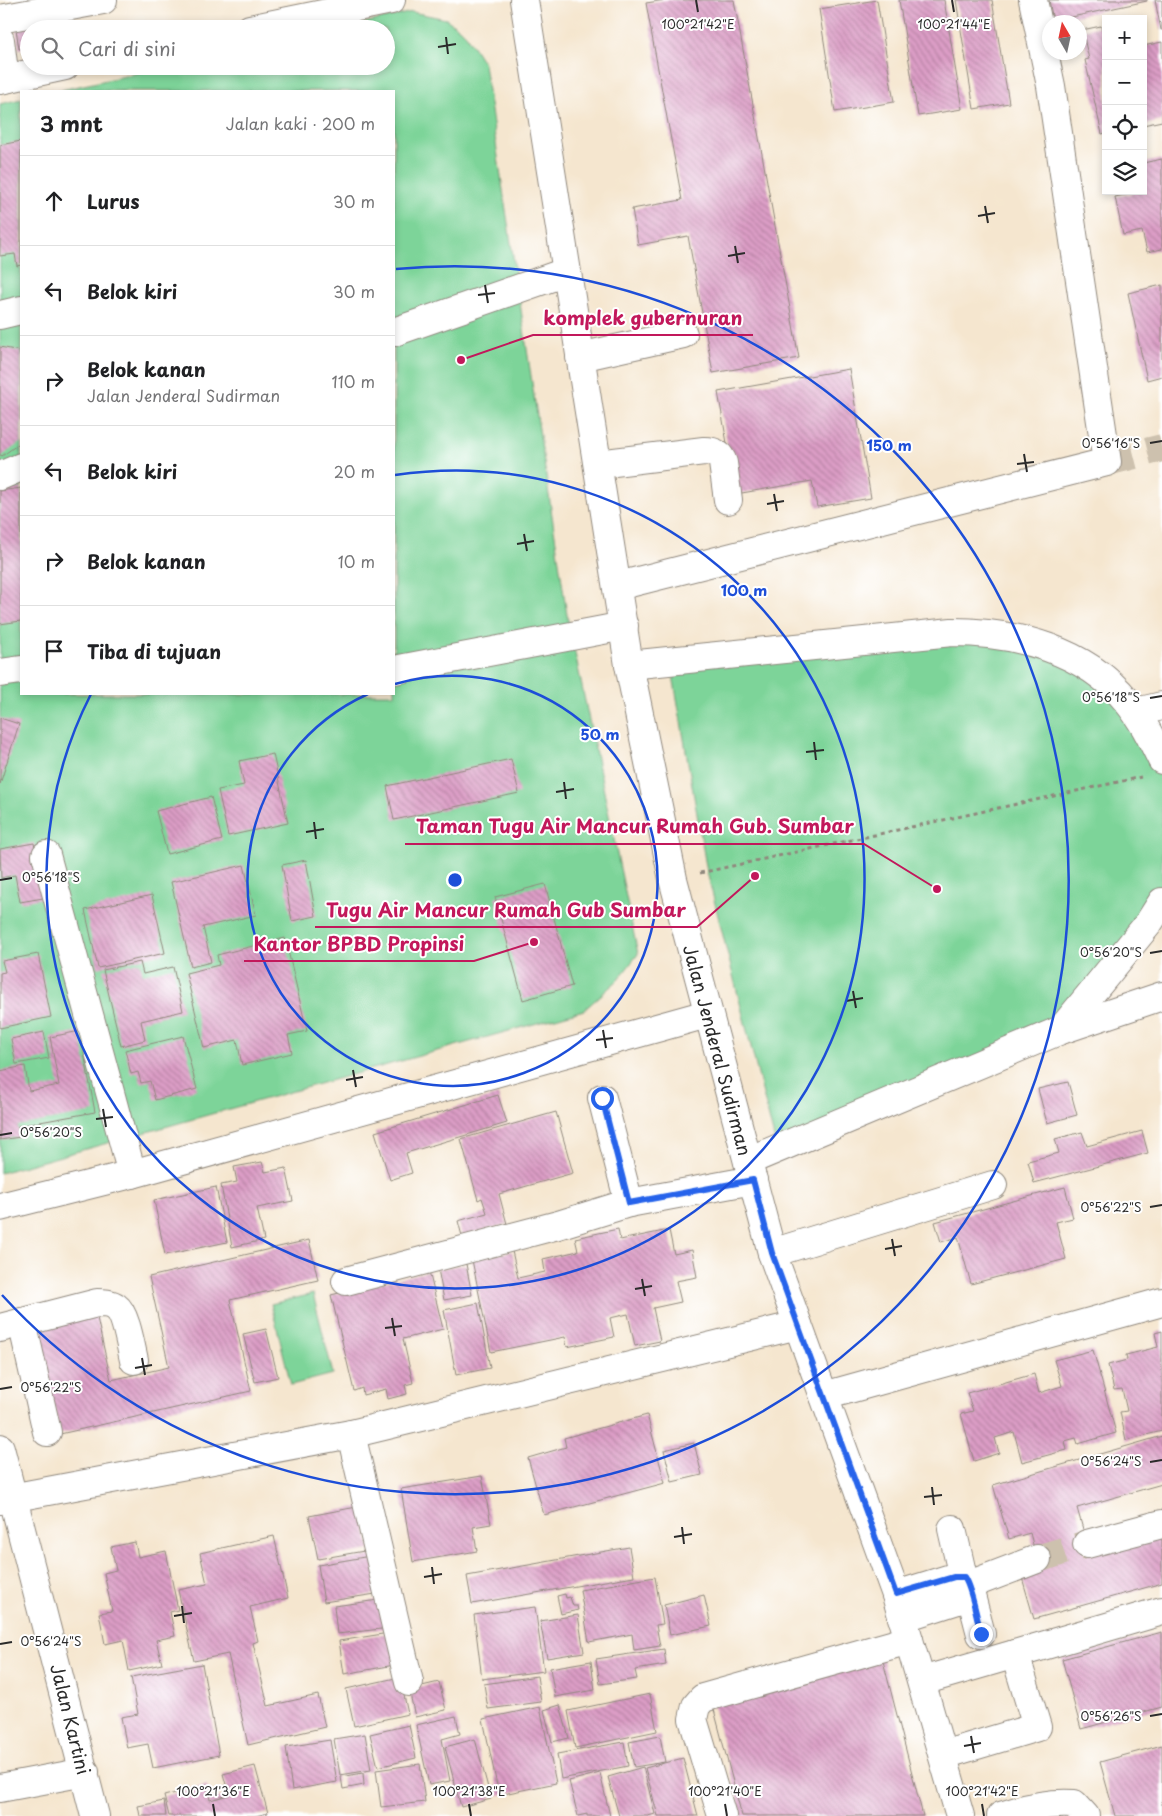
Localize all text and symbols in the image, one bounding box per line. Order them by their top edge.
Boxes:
text: 100°21'42"E [662,15,734,33]
text: 100°21'44"E [918,15,990,33]
north arrow [1042,15,1087,60]
map controls [1102,15,1147,195]
button: + [1102,15,1147,60]
search box [20,20,395,75]
icon: search [38,34,66,62]
text: Cari di sini [78,34,176,62]
button: − [1102,60,1147,105]
button: locate [1102,105,1147,150]
text: 3 mnt [40,107,103,139]
text: Jalan kaki · 200 m [226,111,375,135]
button: layers [1102,150,1147,195]
icon: ahead [40,187,68,215]
text: Lurus [87,187,140,215]
text: 30 m [333,189,375,213]
icon: left [40,277,68,305]
text: Belok kiri [87,277,177,305]
text: 30 m [333,279,375,303]
callout: komplek gubernuran [533,301,753,335]
text: komplek gubernuran [544,303,742,331]
text: Belok kanan [87,355,206,383]
icon: right [40,367,68,395]
text: 110 m [332,369,375,393]
text: Jalan Jenderal Sudirman [87,383,280,407]
text: 150 m [866,433,912,456]
text: 0°56'16"S [1082,434,1140,452]
icon: left [40,457,68,485]
text: Belok kiri [87,457,177,485]
text: 20 m [334,459,375,483]
icon: right [40,547,68,575]
text: Belok kanan [87,547,206,575]
text: 10 m [338,549,375,573]
text: 100 m [721,578,767,601]
icon: arrive [40,637,68,665]
text: Tiba di tujuan [87,637,221,665]
text: 0°56'18"S [1082,688,1140,706]
text: 50 m [581,722,619,745]
callout: Taman Tugu Air Mancur Rumah Gub. Sumbar [405,810,864,844]
text: Taman Tugu Air Mancur Rumah Gub. Sumbar [416,811,854,839]
text: 0°56'18"S [22,868,80,886]
centre of rings [446,871,464,889]
callout: Tugu Air Mancur Rumah Gub Sumbar [315,893,697,927]
text: Tugu Air Mancur Rumah Gub Sumbar [326,895,686,923]
callout: Kantor BPBD Propinsi [244,927,474,961]
text: Kantor BPBD Propinsi [254,929,465,957]
street label: Jalan Jenderal Sudirman [677,942,759,1158]
text: 0°56'20"S [1080,943,1142,961]
route start [591,1087,614,1110]
text: 0°56'20"S [20,1123,82,1141]
text: 0°56'22"S [1081,1198,1141,1216]
text: 0°56'22"S [21,1378,81,1396]
text: 0°56'24"S [1081,1452,1141,1470]
route end [970,1623,993,1646]
text: 0°56'24"S [21,1632,81,1650]
street label: Jalan Kartini [44,1661,98,1777]
text: 0°56'26"S [1080,1707,1142,1725]
text: 100°21'36"E [176,1782,250,1800]
text: 100°21'38"E [433,1782,505,1800]
text: 100°21'40"E [688,1782,762,1800]
text: 100°21'42"E [946,1782,1018,1800]

